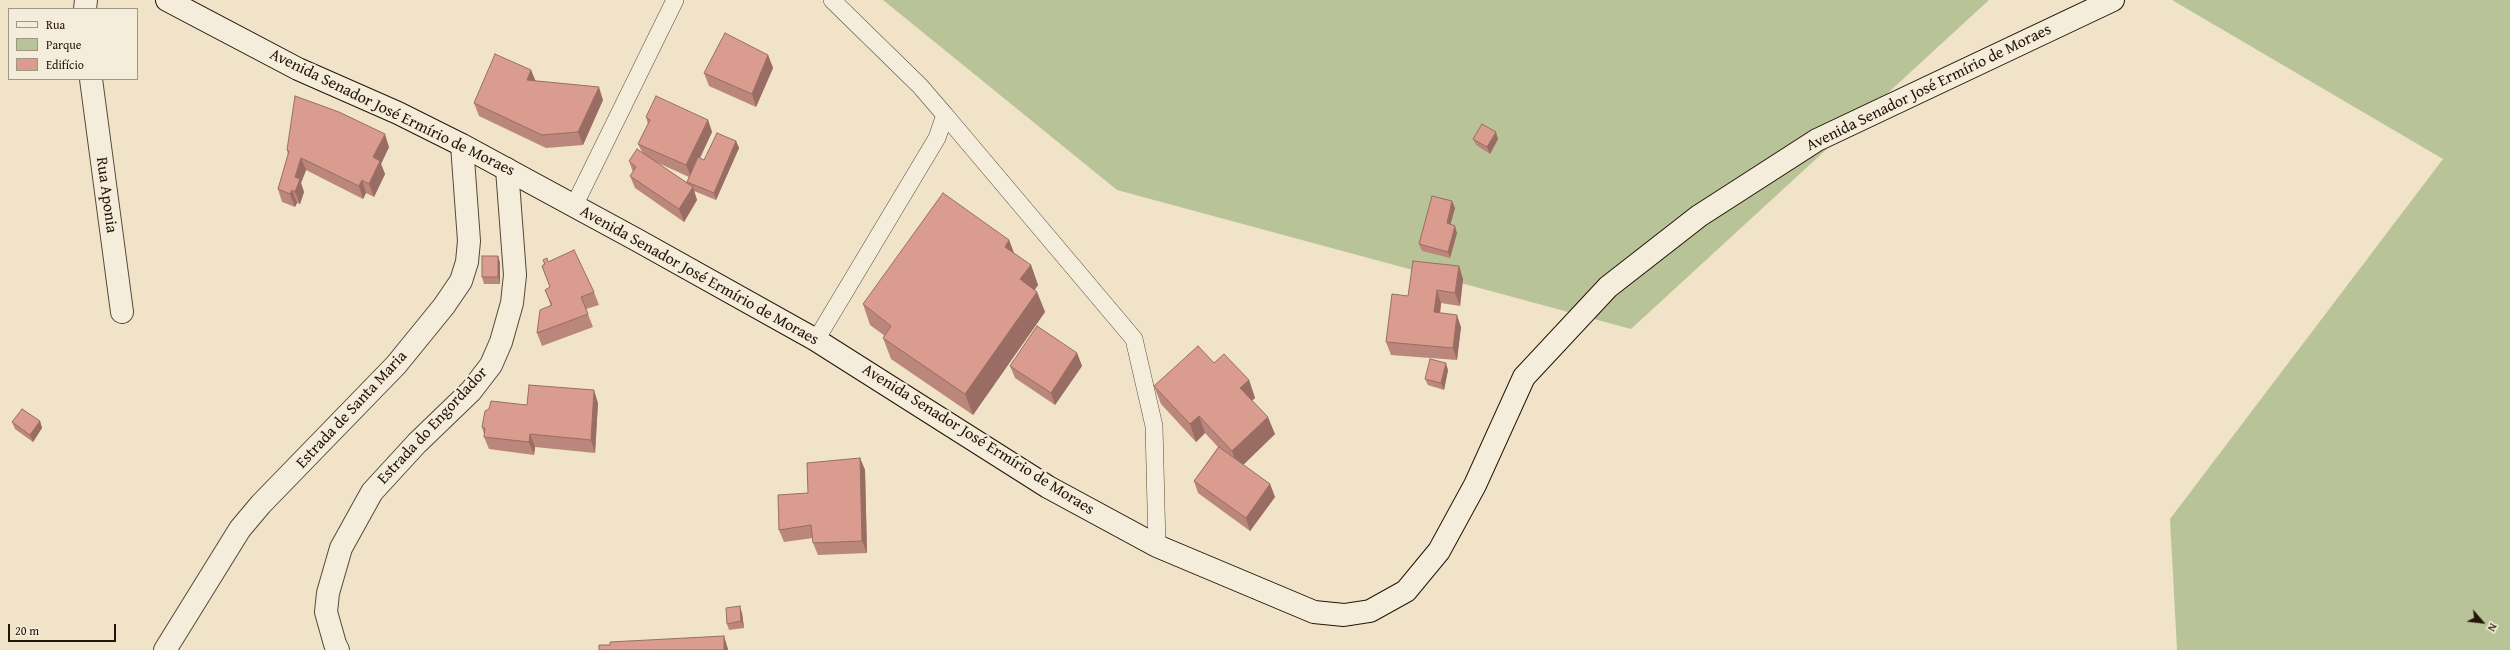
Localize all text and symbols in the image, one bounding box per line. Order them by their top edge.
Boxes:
legend [8,8,138,80]
text: Rua [46,16,65,33]
street label: Avenida Senador José Ermírio de Moraes [1803,20,2055,156]
text: Parque [46,36,81,53]
street label: Avenida Senador José Ermírio de Moraes [266,45,518,181]
text: Edifício [46,56,84,73]
street label: Rua Aponia [91,156,121,234]
street label: Avenida Senador José Ermírio de Moraes [576,202,822,350]
street label: Estrada de Santa Maria [293,347,411,473]
street label: Avenida Senador José Ermírio de Moraes [858,360,1098,520]
street label: Estrada do Engordador [374,364,492,488]
north arrow [2462,602,2502,642]
scale bar [10,616,118,642]
text: N [2484,621,2501,635]
text: 20 m [15,622,39,639]

